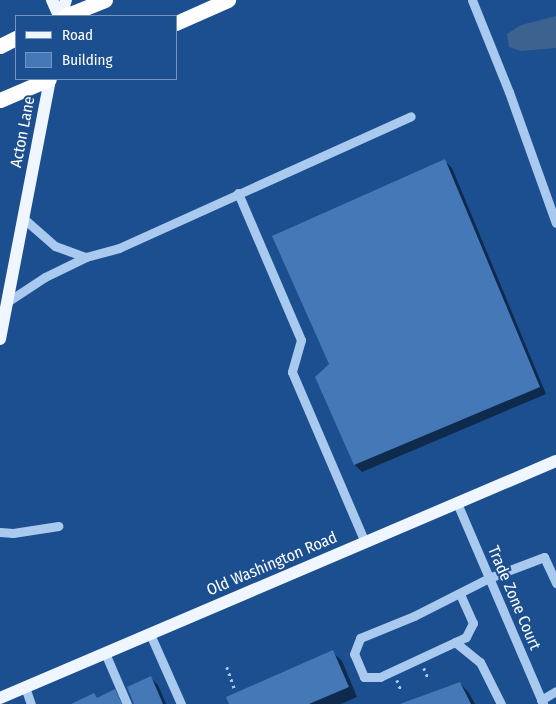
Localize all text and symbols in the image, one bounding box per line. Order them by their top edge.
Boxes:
legend [15,15,178,80]
text: Road [62,26,93,44]
text: Building [62,51,113,69]
street label: Acton Lane [7,95,39,169]
street label: Old Washington Road [204,528,340,600]
street label: Trade Zone Court [483,543,545,653]

